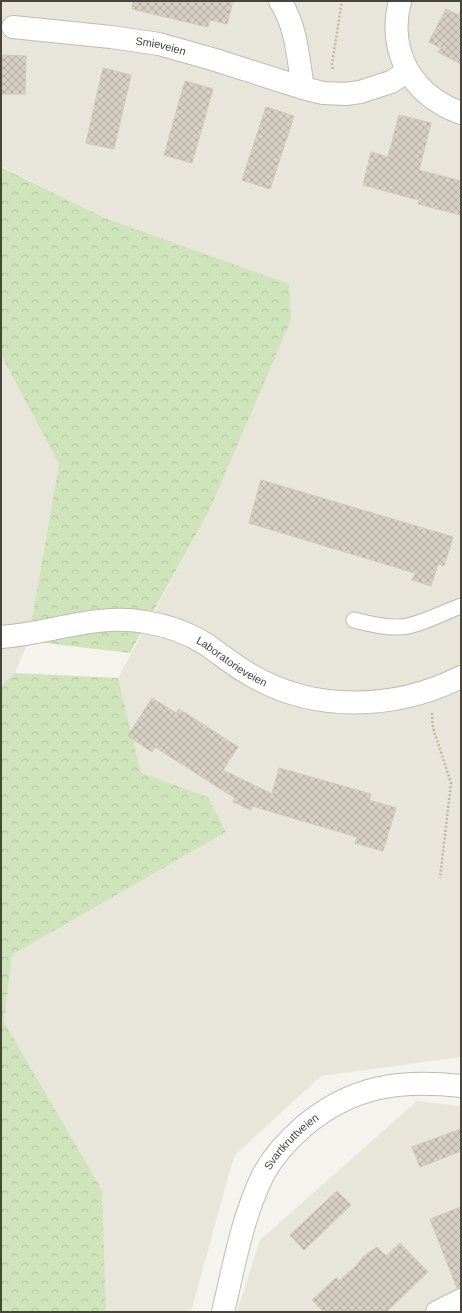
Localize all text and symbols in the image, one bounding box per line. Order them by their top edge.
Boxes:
street label: Smieveien [135,35,187,57]
street label: Laboratorieveien [195,634,269,689]
street label: Svartkruttveien [261,1111,321,1172]

